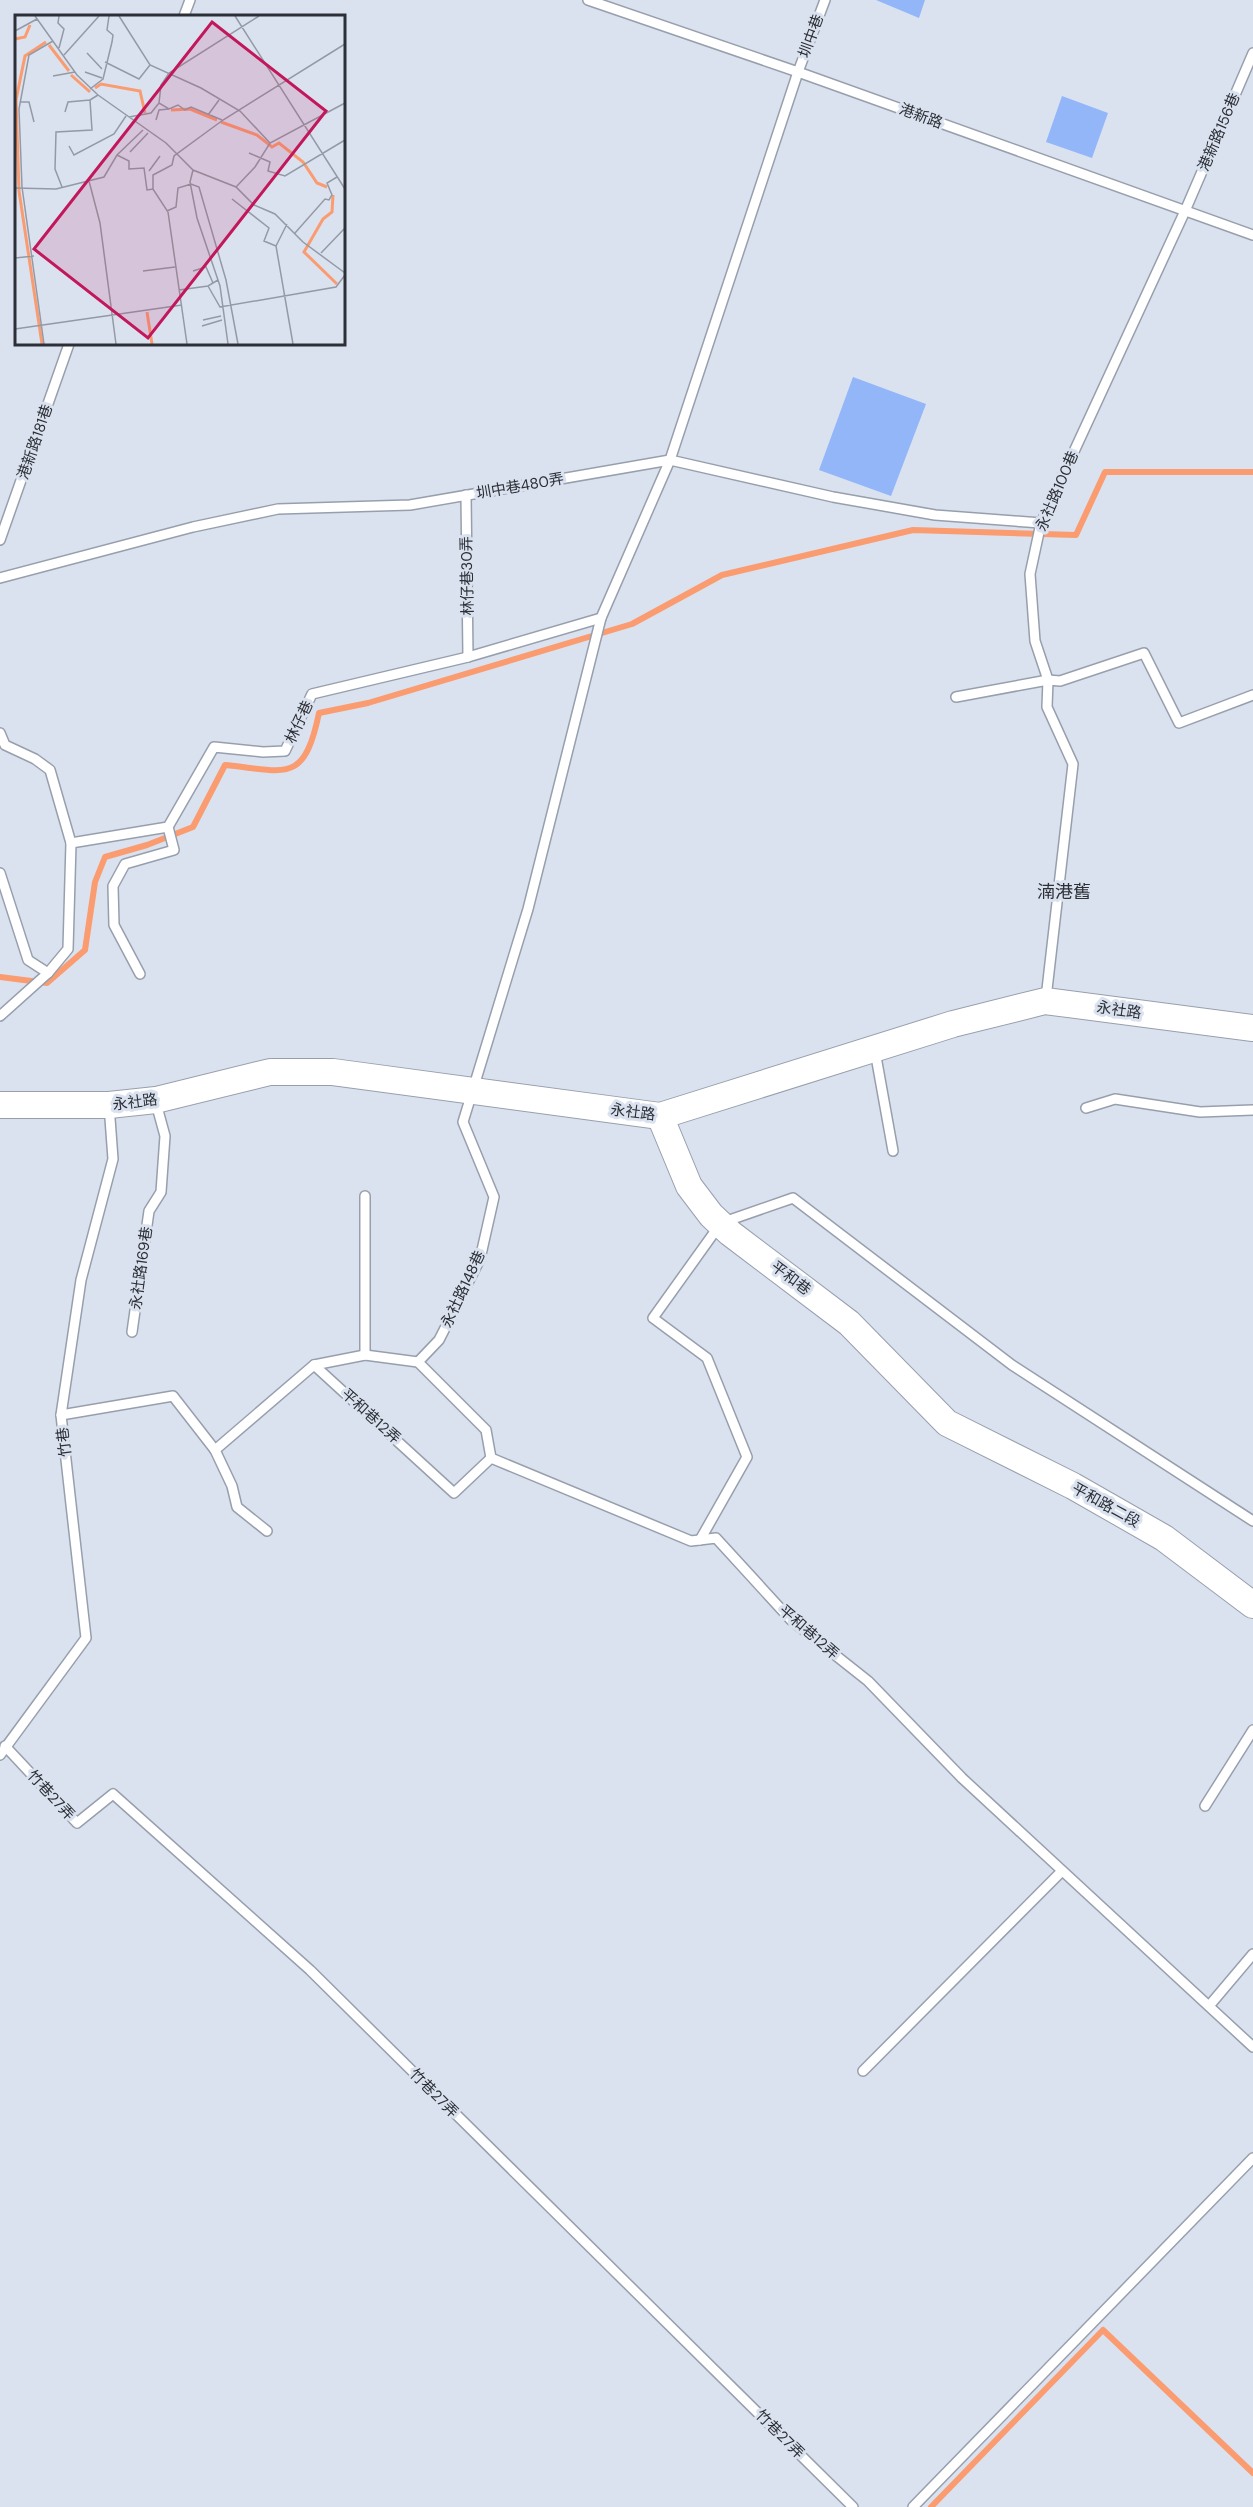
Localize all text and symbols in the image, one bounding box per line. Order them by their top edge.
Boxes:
street label: 圳中巷 [794,11,828,61]
inset map [15,15,345,345]
street label: 港新路156巷 [1194,90,1244,174]
street label: 港新路 [896,99,946,133]
street label: 港新路181巷 [13,402,57,482]
street label: 永社路100巷 [1031,448,1083,534]
street label: 圳中巷480弄 [475,468,565,504]
street label: 林仔巷30弄 [456,536,478,616]
street label: 林仔巷 [280,697,318,747]
district label: 湳港舊 [1037,880,1091,904]
street label: 永社路 [1095,997,1143,1023]
street label: 永社路 [111,1089,159,1115]
street label: 永社路 [609,1099,657,1125]
street label: 永社路169巷 [125,1225,157,1311]
street label: 永社路148巷 [436,1247,490,1331]
street label: 平和巷 [767,1256,815,1300]
street label: 平和巷12弄 [337,1384,405,1448]
street label: 竹巷 [52,1426,76,1458]
street label: 平和路二段 [1068,1478,1144,1532]
street label: 平和巷12弄 [775,1600,843,1664]
street label: 竹巷27弄 [23,1766,79,1824]
street label: 竹巷27弄 [405,2064,463,2122]
street label: 竹巷27弄 [751,2405,809,2463]

